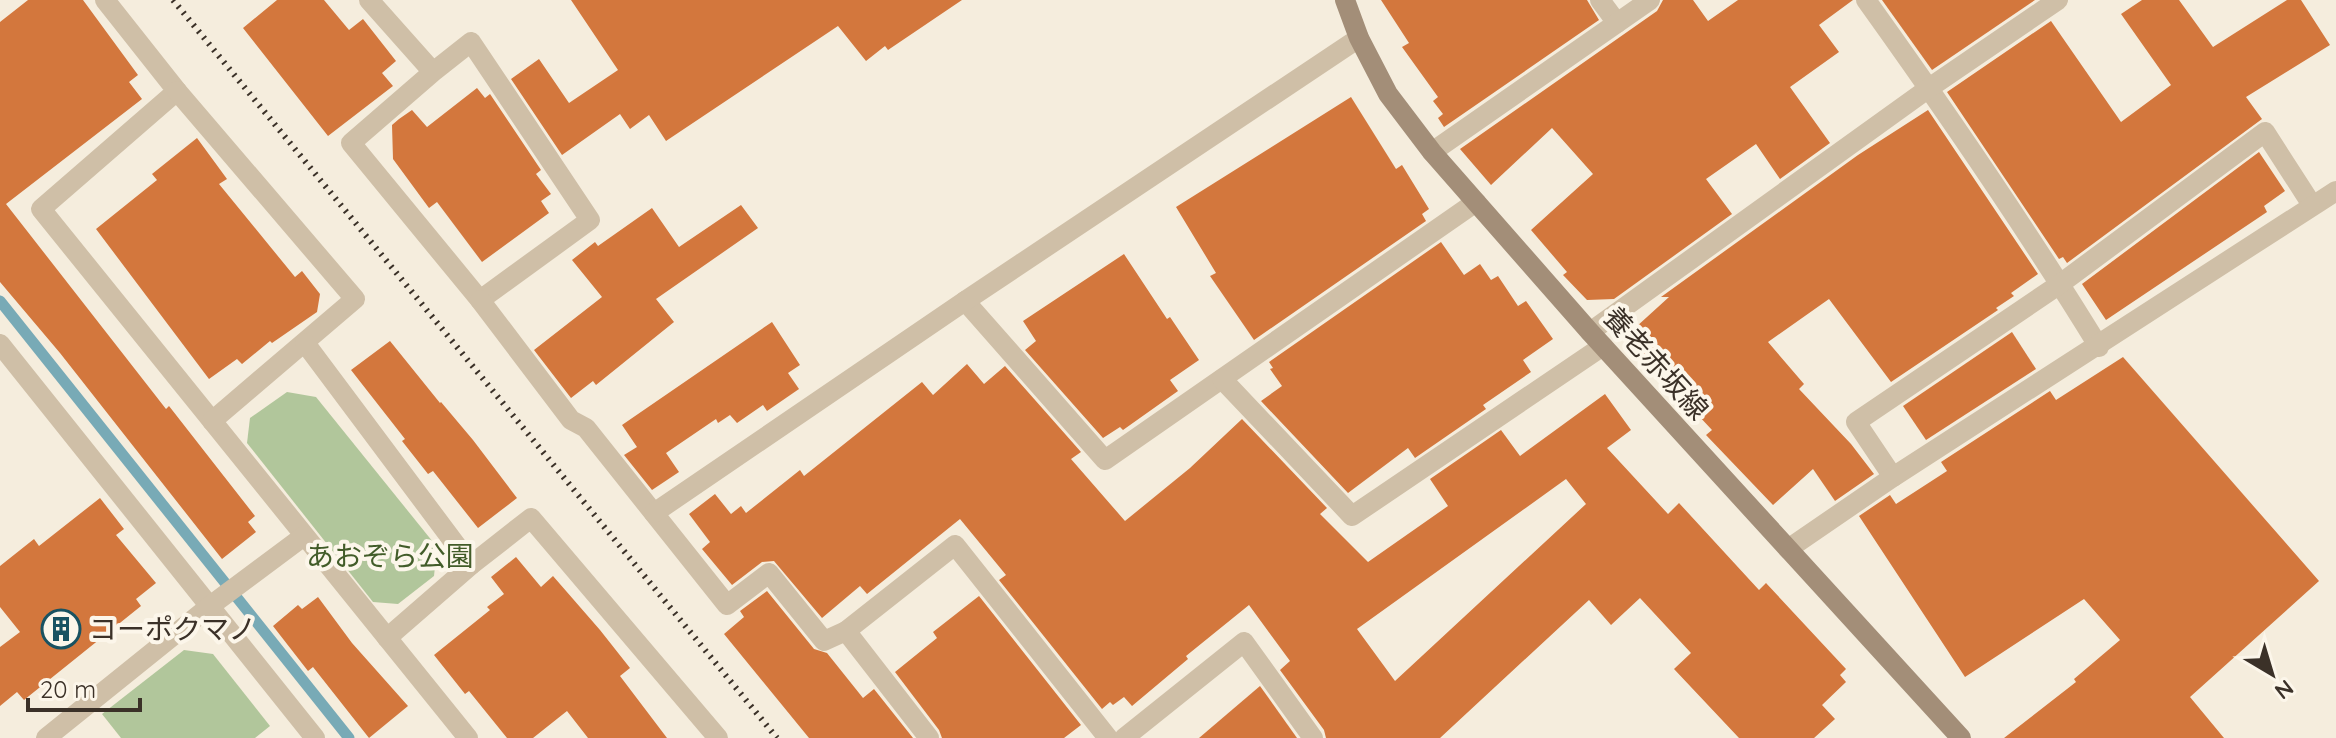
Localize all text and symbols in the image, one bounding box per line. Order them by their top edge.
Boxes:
street label: 養老赤坂線 [1597,299,1716,426]
park label: あおぞら公園 [306,538,474,573]
building icon: コーポクマノ [40,608,82,650]
place label: コーポクマノ [89,611,256,646]
north arrow [2232,634,2312,714]
scale bar [28,662,140,712]
text: 20 m [40,674,96,704]
text: N [2269,674,2299,706]

